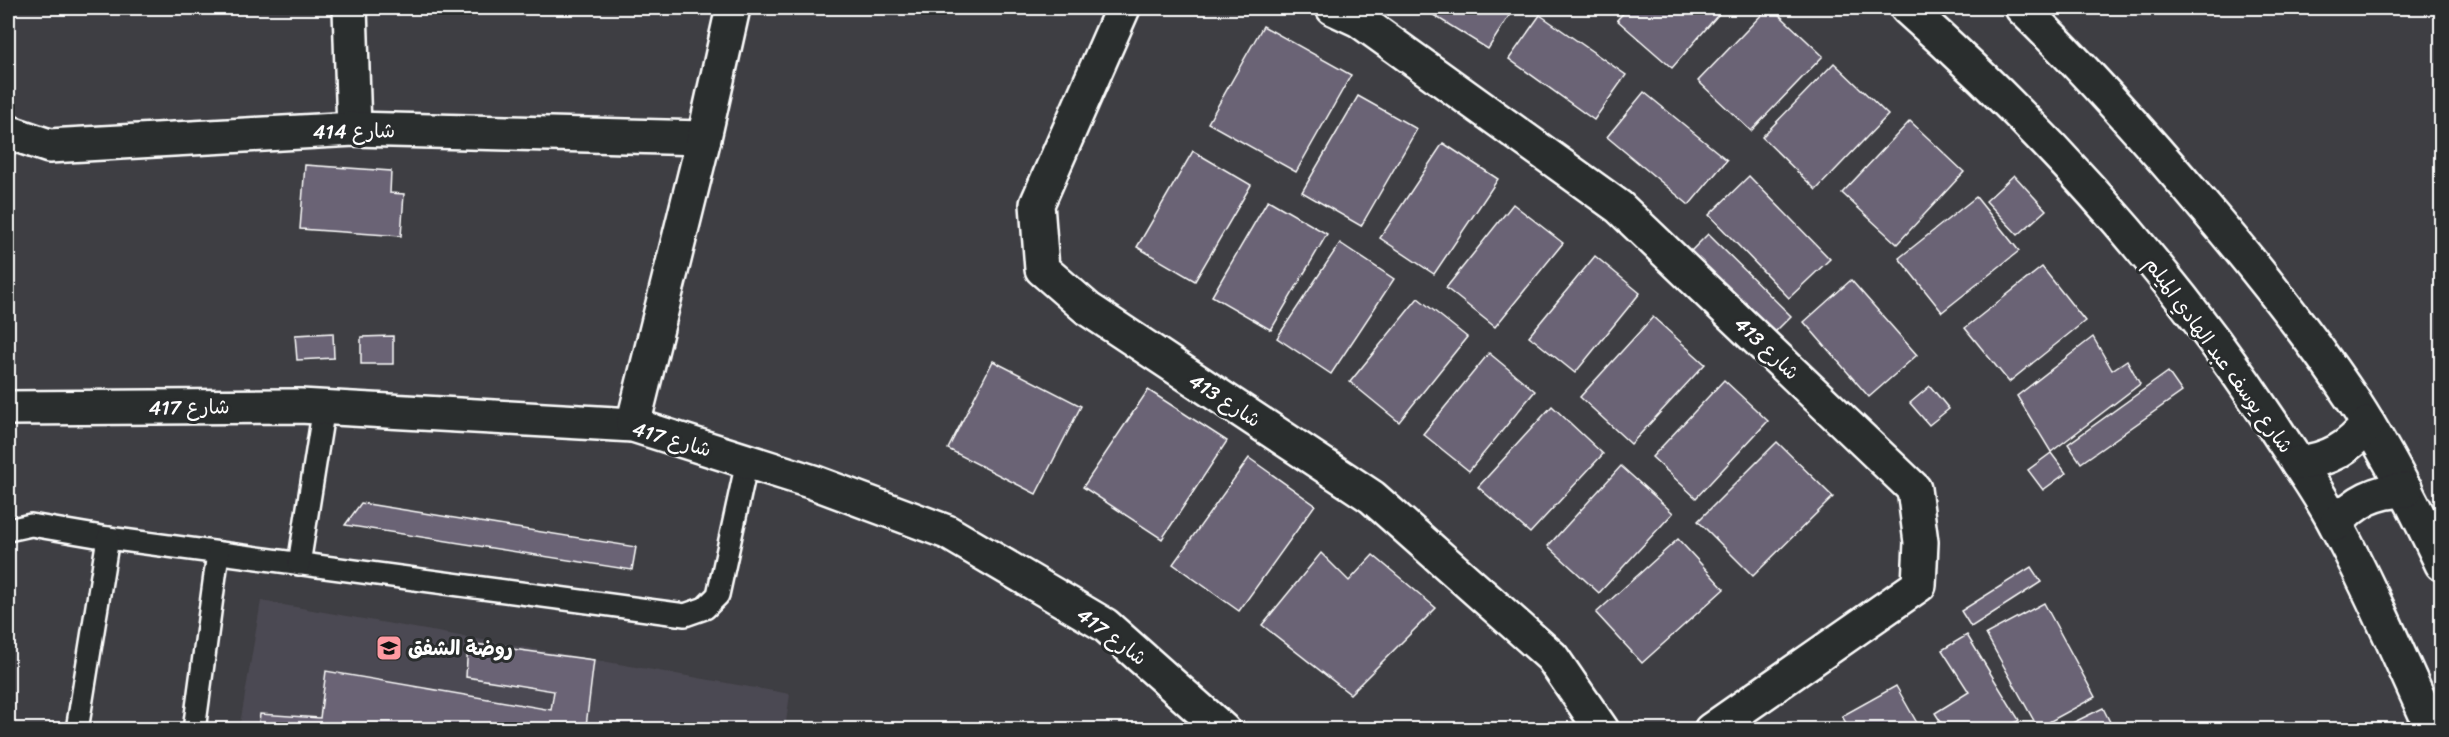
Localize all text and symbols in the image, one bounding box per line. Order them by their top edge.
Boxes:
street label: شارع 414 [313,113,395,150]
street label: شارع يوسف عبد الهادي الميلم [2135,249,2302,461]
street label: شارع 413 [1726,308,1808,389]
street label: شارع 413 [1181,364,1268,437]
street label: شارع 417 [148,389,230,426]
street label: شارع 417 [628,411,716,467]
street label: شارع 417 [1069,598,1155,675]
place label: روضة الشفق [408,631,513,666]
school or university icon: روضة الشفق [374,633,404,663]

